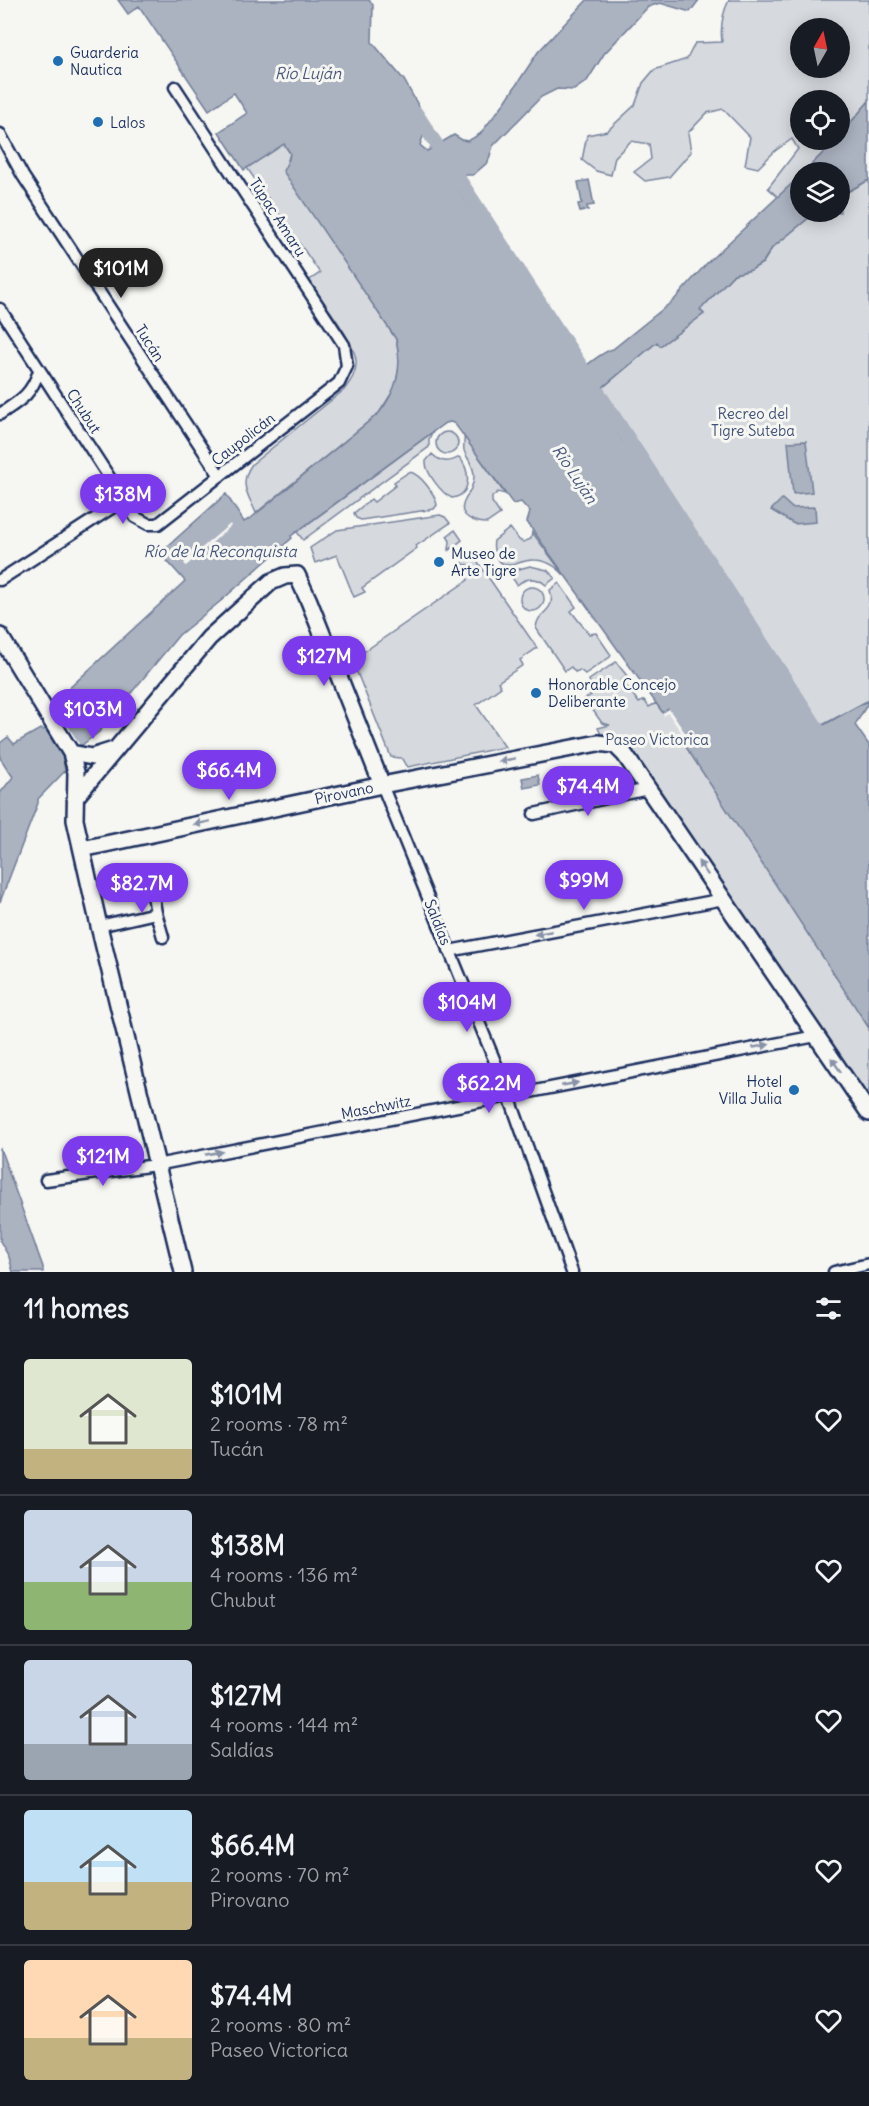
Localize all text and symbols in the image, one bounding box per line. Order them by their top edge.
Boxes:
north arrow [790,18,850,78]
map controls [790,18,850,222]
place label: Guarderia Nautica [70,43,139,79]
marker: Guarderia Nautica [51,54,65,68]
water label: Río Luján [275,63,342,83]
button: locate [790,90,850,150]
place label: Lalos [110,113,145,132]
marker: Lalos [91,115,105,129]
button: layers [790,162,850,222]
street label: Túpac Amaru [246,174,311,260]
pin: $101M [79,248,163,299]
text: $101M [93,255,149,280]
street label: Tucán [131,321,169,365]
street label: Chubut [63,385,105,437]
park label: Recreo del Tigre Suteba [711,404,795,440]
street label: Caupolicán [207,408,279,470]
water label: Río Luján [548,441,602,508]
pin: $138M [81,474,165,525]
text: $138M [94,481,152,506]
water label: Río de la Reconquista [143,541,297,561]
place label: Museo de Arte Tigre [451,544,517,580]
marker: Museo de Arte Tigre [432,555,446,569]
pin: $127M [282,636,366,687]
text: $127M [296,643,352,668]
place label: Honorable Concejo Deliberante [548,675,676,711]
marker: Honorable Concejo Deliberante [529,686,543,700]
pin: $103M [51,689,135,740]
text: $103M [63,696,123,721]
park label: Paseo Victorica [605,730,709,749]
pin: $66.4M [180,750,278,801]
one-way arrow [498,756,517,765]
text: $66.4M [196,757,262,782]
pin: $74.4M [539,766,637,817]
text: $74.4M [556,773,620,798]
street label: Pirovano [313,778,375,808]
one-way arrow [192,819,211,828]
pin: $99M [548,860,620,911]
one-way arrow [697,861,709,877]
pin: $82.7M [93,863,191,914]
text: $99M [559,867,609,892]
text: $82.7M [110,870,174,895]
street label: Saldías [420,896,456,948]
one-way arrow [533,929,552,938]
pin: $104M [425,982,509,1033]
text: $104M [437,989,497,1014]
one-way arrow [752,1041,771,1050]
one-way arrow [830,1057,842,1073]
pin: $62.2M [440,1063,538,1114]
text: $62.2M [457,1070,521,1095]
place label: Hotel Villa Julia [719,1072,782,1108]
one-way arrow [561,1079,580,1088]
marker: Hotel Villa Julia [787,1083,801,1097]
street label: Maschwitz [339,1091,413,1123]
pin: $121M [61,1136,145,1187]
text: $121M [76,1143,130,1168]
one-way arrow [205,1148,224,1157]
text: 11 homes [24,1292,129,1325]
icon: filters [812,1292,845,1325]
text: $101M [210,1378,283,1411]
icon: home [72,1383,144,1455]
icon: heart [812,1403,845,1436]
text: 2 rooms · 78 m² [210,1411,348,1436]
text: Tucán [210,1436,264,1461]
text: $138M [210,1529,285,1562]
icon: home [72,1534,144,1606]
icon: heart [812,1554,845,1587]
text: 4 rooms · 136 m² [210,1562,358,1587]
text: Chubut [210,1587,276,1612]
text: $127M [210,1679,282,1712]
icon: home [72,1684,144,1756]
icon: heart [812,1704,845,1737]
text: 4 rooms · 144 m² [210,1712,358,1737]
text: Saldías [210,1737,274,1762]
text: $66.4M [210,1829,295,1862]
icon: home [72,1834,144,1906]
icon: heart [812,1854,845,1887]
text: 2 rooms · 70 m² [210,1862,350,1887]
text: Pirovano [210,1887,290,1912]
text: $74.4M [210,1979,293,2012]
icon: home [72,1984,144,2056]
icon: heart [812,2004,845,2037]
text: 2 rooms · 80 m² [210,2012,351,2037]
text: Paseo Victorica [210,2037,348,2062]

